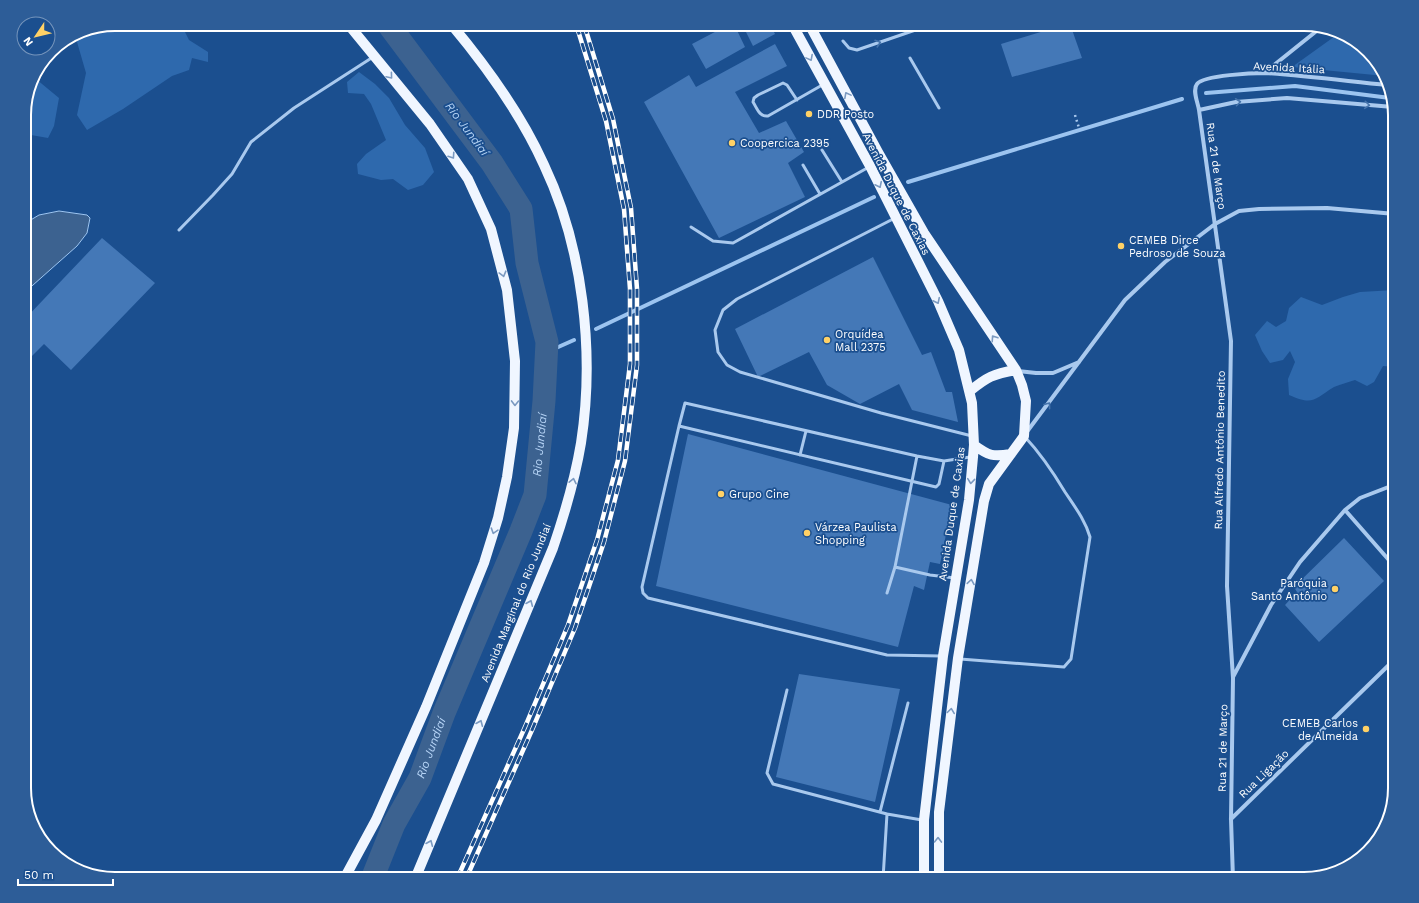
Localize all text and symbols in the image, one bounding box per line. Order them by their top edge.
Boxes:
north arrow [16,16,56,56]
text: N [21,34,36,49]
one-way arrow [874,39,881,48]
one-way arrow [805,54,813,62]
street label: Avenida Itália [1253,60,1325,76]
one-way arrow [386,71,393,78]
one-way arrow [844,92,852,100]
one-way arrow [1235,98,1241,107]
water label: Rio Jundiaí [442,99,493,160]
one-way arrow [1364,101,1370,110]
place label: DDR Posto [817,108,874,121]
marker: DDR Posto [804,109,814,119]
street label: Rua 21 de Março [1203,122,1229,210]
street label: Avenida Duque de Caxias [859,131,933,257]
place label: Coopercica 2395 [740,137,829,150]
marker: Coopercica 2395 [727,138,737,148]
one-way arrow [447,152,455,159]
one-way arrow [874,181,882,188]
place label: CEMEB Dirce Pedroso de Souza [1129,234,1225,260]
marker: CEMEB Dirce Pedroso de Souza [1116,241,1126,251]
one-way arrow [498,271,507,278]
one-way arrow [932,297,940,304]
place label: Orquídea Mall 2375 [835,328,886,354]
marker: Orquídea Mall 2375 [822,335,832,345]
one-way arrow [991,335,999,342]
street label: Rua Alfredo Antônio Benedito [1212,371,1228,529]
one-way arrow [511,400,519,406]
one-way arrow [1043,402,1050,409]
water label: Rio Jundiaí [530,411,550,477]
street label: Avenida Duque de Caxias [936,446,968,582]
one-way arrow [966,477,975,484]
one-way arrow [569,478,577,484]
place label: Grupo Cine [729,488,789,501]
marker: Grupo Cine [716,489,726,499]
place label: Várzea Paulista Shopping [815,521,897,547]
street label: Avenida Marginal do Rio Jundiaí [478,522,554,684]
one-way arrow [490,528,499,535]
marker: Várzea Paulista Shopping [802,528,812,538]
place label: Paróquia Santo Antônio [1251,577,1327,603]
one-way arrow [966,579,975,585]
marker: Paróquia Santo Antônio [1330,584,1340,594]
one-way arrow [526,600,534,607]
street label: Rua 21 de Março [1216,704,1230,792]
one-way arrow [946,708,955,714]
water label: Rio Jundiaí [414,714,449,780]
place label: CEMEB Carlos de Almeida [1282,717,1358,743]
one-way arrow [476,720,484,727]
marker: CEMEB Carlos de Almeida [1361,724,1371,734]
street label: Rua Ligação [1236,747,1292,801]
one-way arrow [934,837,942,843]
one-way arrow [426,840,434,847]
scale bar [18,861,113,887]
text: 50 m [24,868,54,882]

